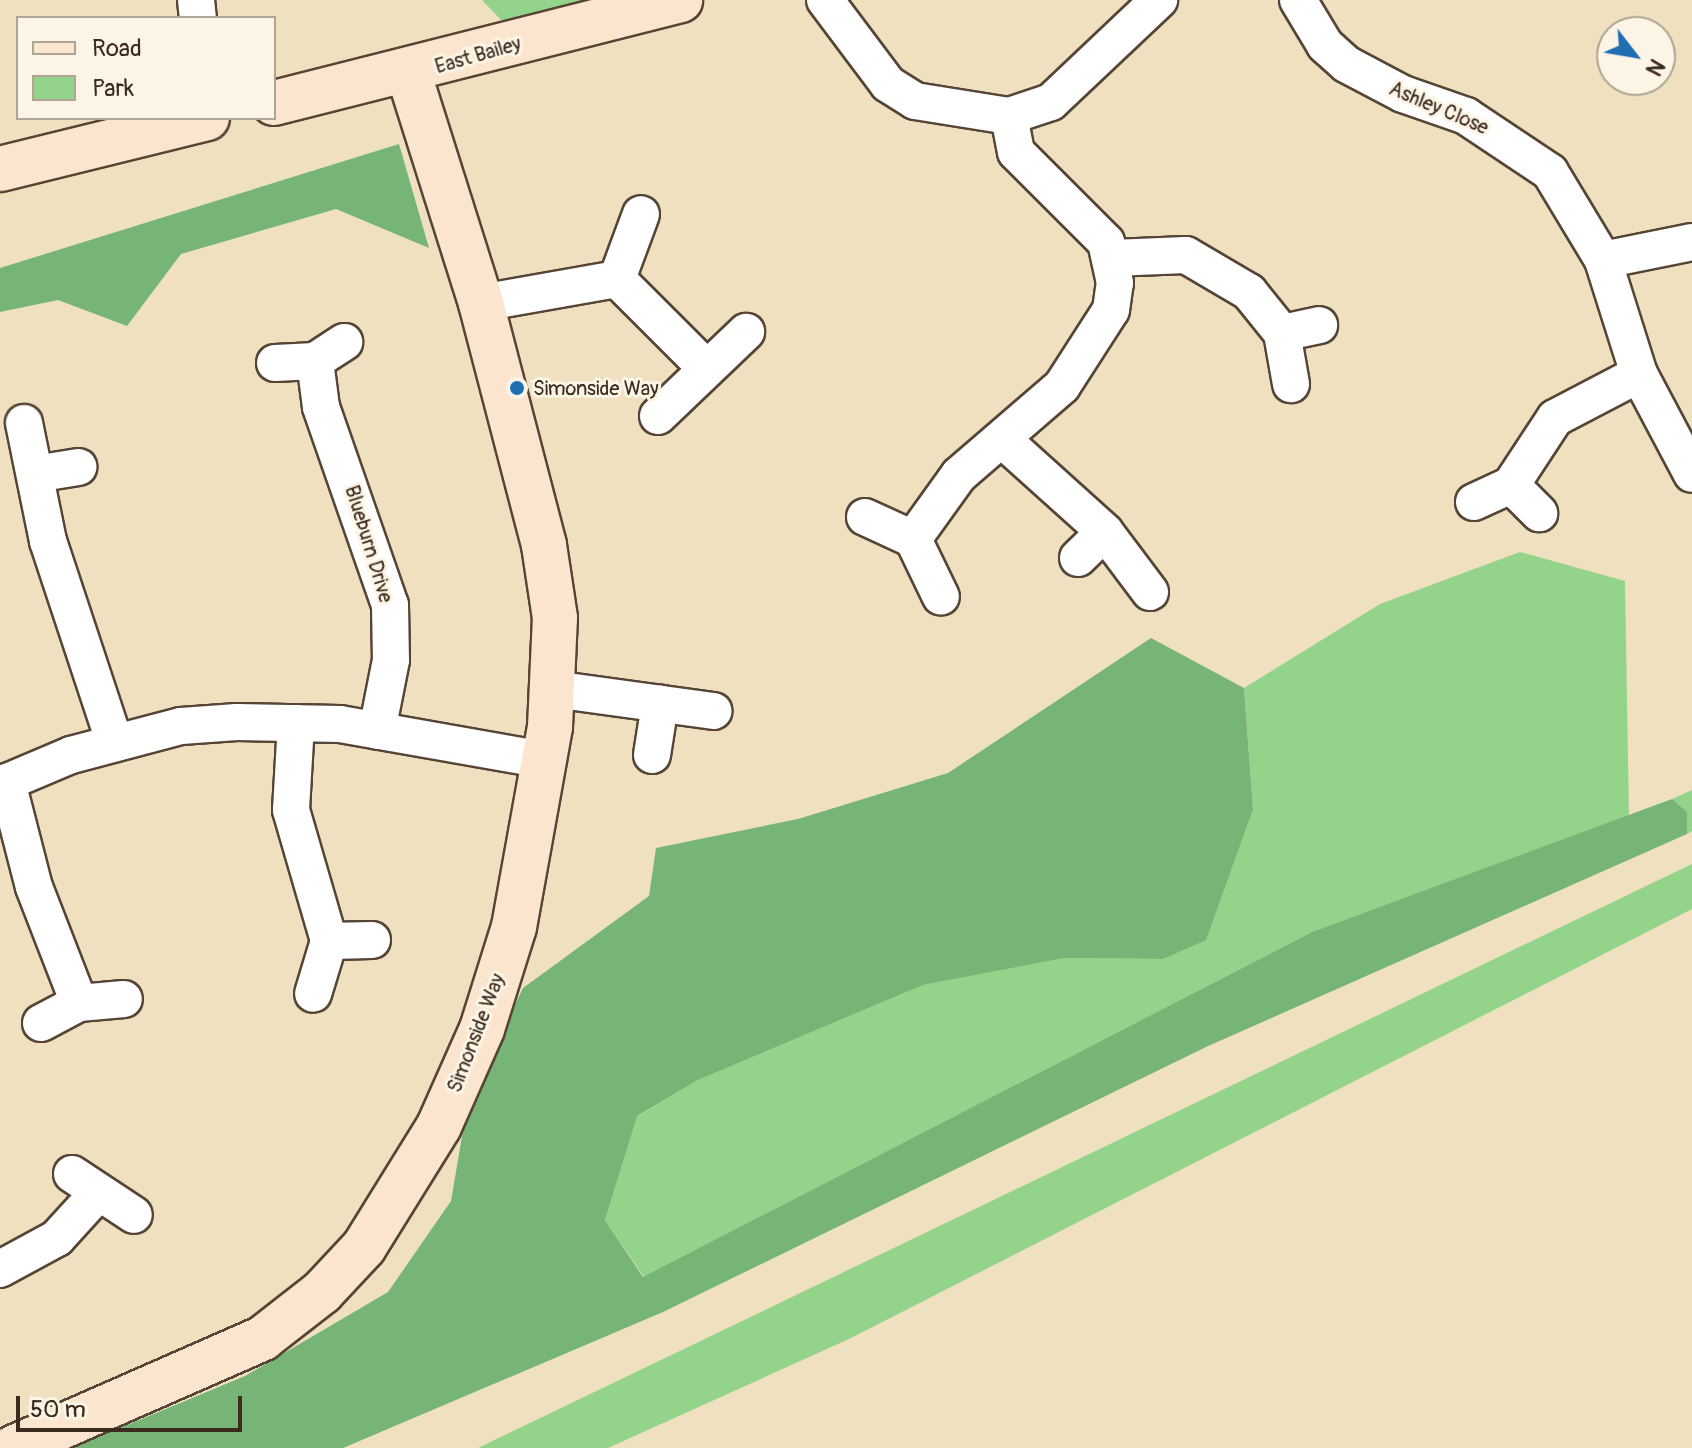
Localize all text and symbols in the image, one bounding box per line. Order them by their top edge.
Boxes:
legend [16,16,276,120]
north arrow [1596,16,1676,96]
street label: East Bailey [432,31,524,79]
text: Road [92,34,142,63]
text: N [1639,54,1671,81]
text: Park [92,74,134,103]
street label: Ashley Close [1386,76,1492,140]
place label: Simonside Way [533,376,659,400]
marker: Simonside Way [508,379,526,397]
street label: Blueburn Drive [340,482,398,606]
street label: Simonside Way [442,970,510,1096]
scale bar [20,1380,246,1430]
text: 50 m [30,1395,86,1424]

